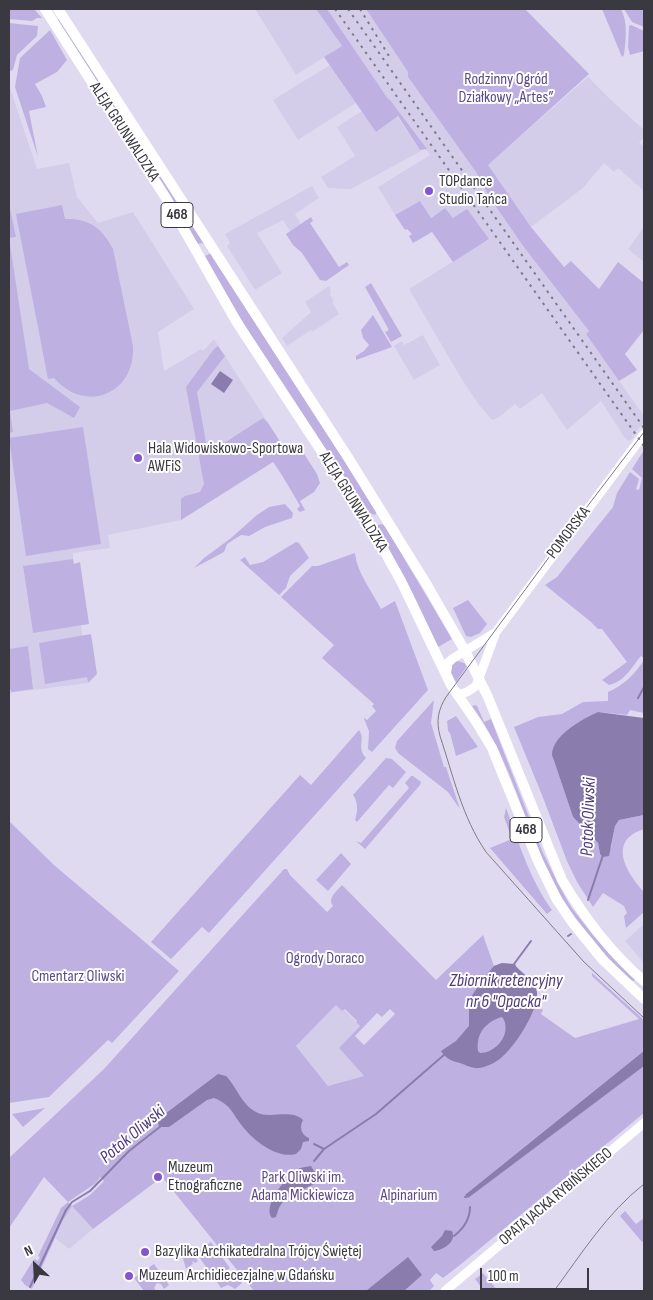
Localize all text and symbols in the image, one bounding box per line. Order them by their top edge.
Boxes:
park label: Rodzinny Ogród Działkowy „Artes” [458,70,554,108]
street label: ALEJA GRUNWALDZKA [85,79,163,185]
place label: TOPdance Studio Tańca [439,172,507,210]
marker: TOPdance Studio Tańca [423,185,435,197]
road number: 468 [161,202,193,228]
place label: Hala Widowiskowo-Sportowa AWFiS [148,439,303,477]
street label: ALEJA GRUNWALDZKA [314,448,392,556]
marker: Hala Widowiskowo-Sportowa AWFiS [132,452,144,464]
street label: POMORSKA [543,503,595,563]
water label: Potok Oliwski [577,777,601,857]
road number: 468 [510,818,542,842]
park label: Ogrody Doraco [286,949,364,969]
park label: Cmentarz Oliwski [31,967,125,987]
water label: Zbiornik retencyjny nr 6 "Opacka" [449,970,563,1012]
water label: Potok Oliwski [96,1101,170,1169]
street label: OPATA JACKA RYBIŃSKIEGO [495,1144,617,1250]
place label: Muzeum Etnograficzne [168,1158,242,1196]
park label: Park Oliwski im. Adama Mickiewicza [252,1168,354,1206]
marker: Muzeum Etnograficzne [152,1171,164,1183]
park label: Alpinarium [380,1186,438,1206]
north arrow [10,1240,60,1290]
text: N [21,1242,35,1260]
place label: Bazylika Archikatedralna Trójcy Świętej [155,1242,362,1262]
marker: Bazylika Archikatedralna Trójcy Świętej [139,1246,151,1258]
scale bar [483,1258,592,1290]
place label: Muzeum Archidiecezjalne w Gdańsku [139,1266,335,1286]
text: 100 m [488,1267,519,1286]
marker: Muzeum Archidiecezjalne w Gdańsku [123,1270,135,1282]

